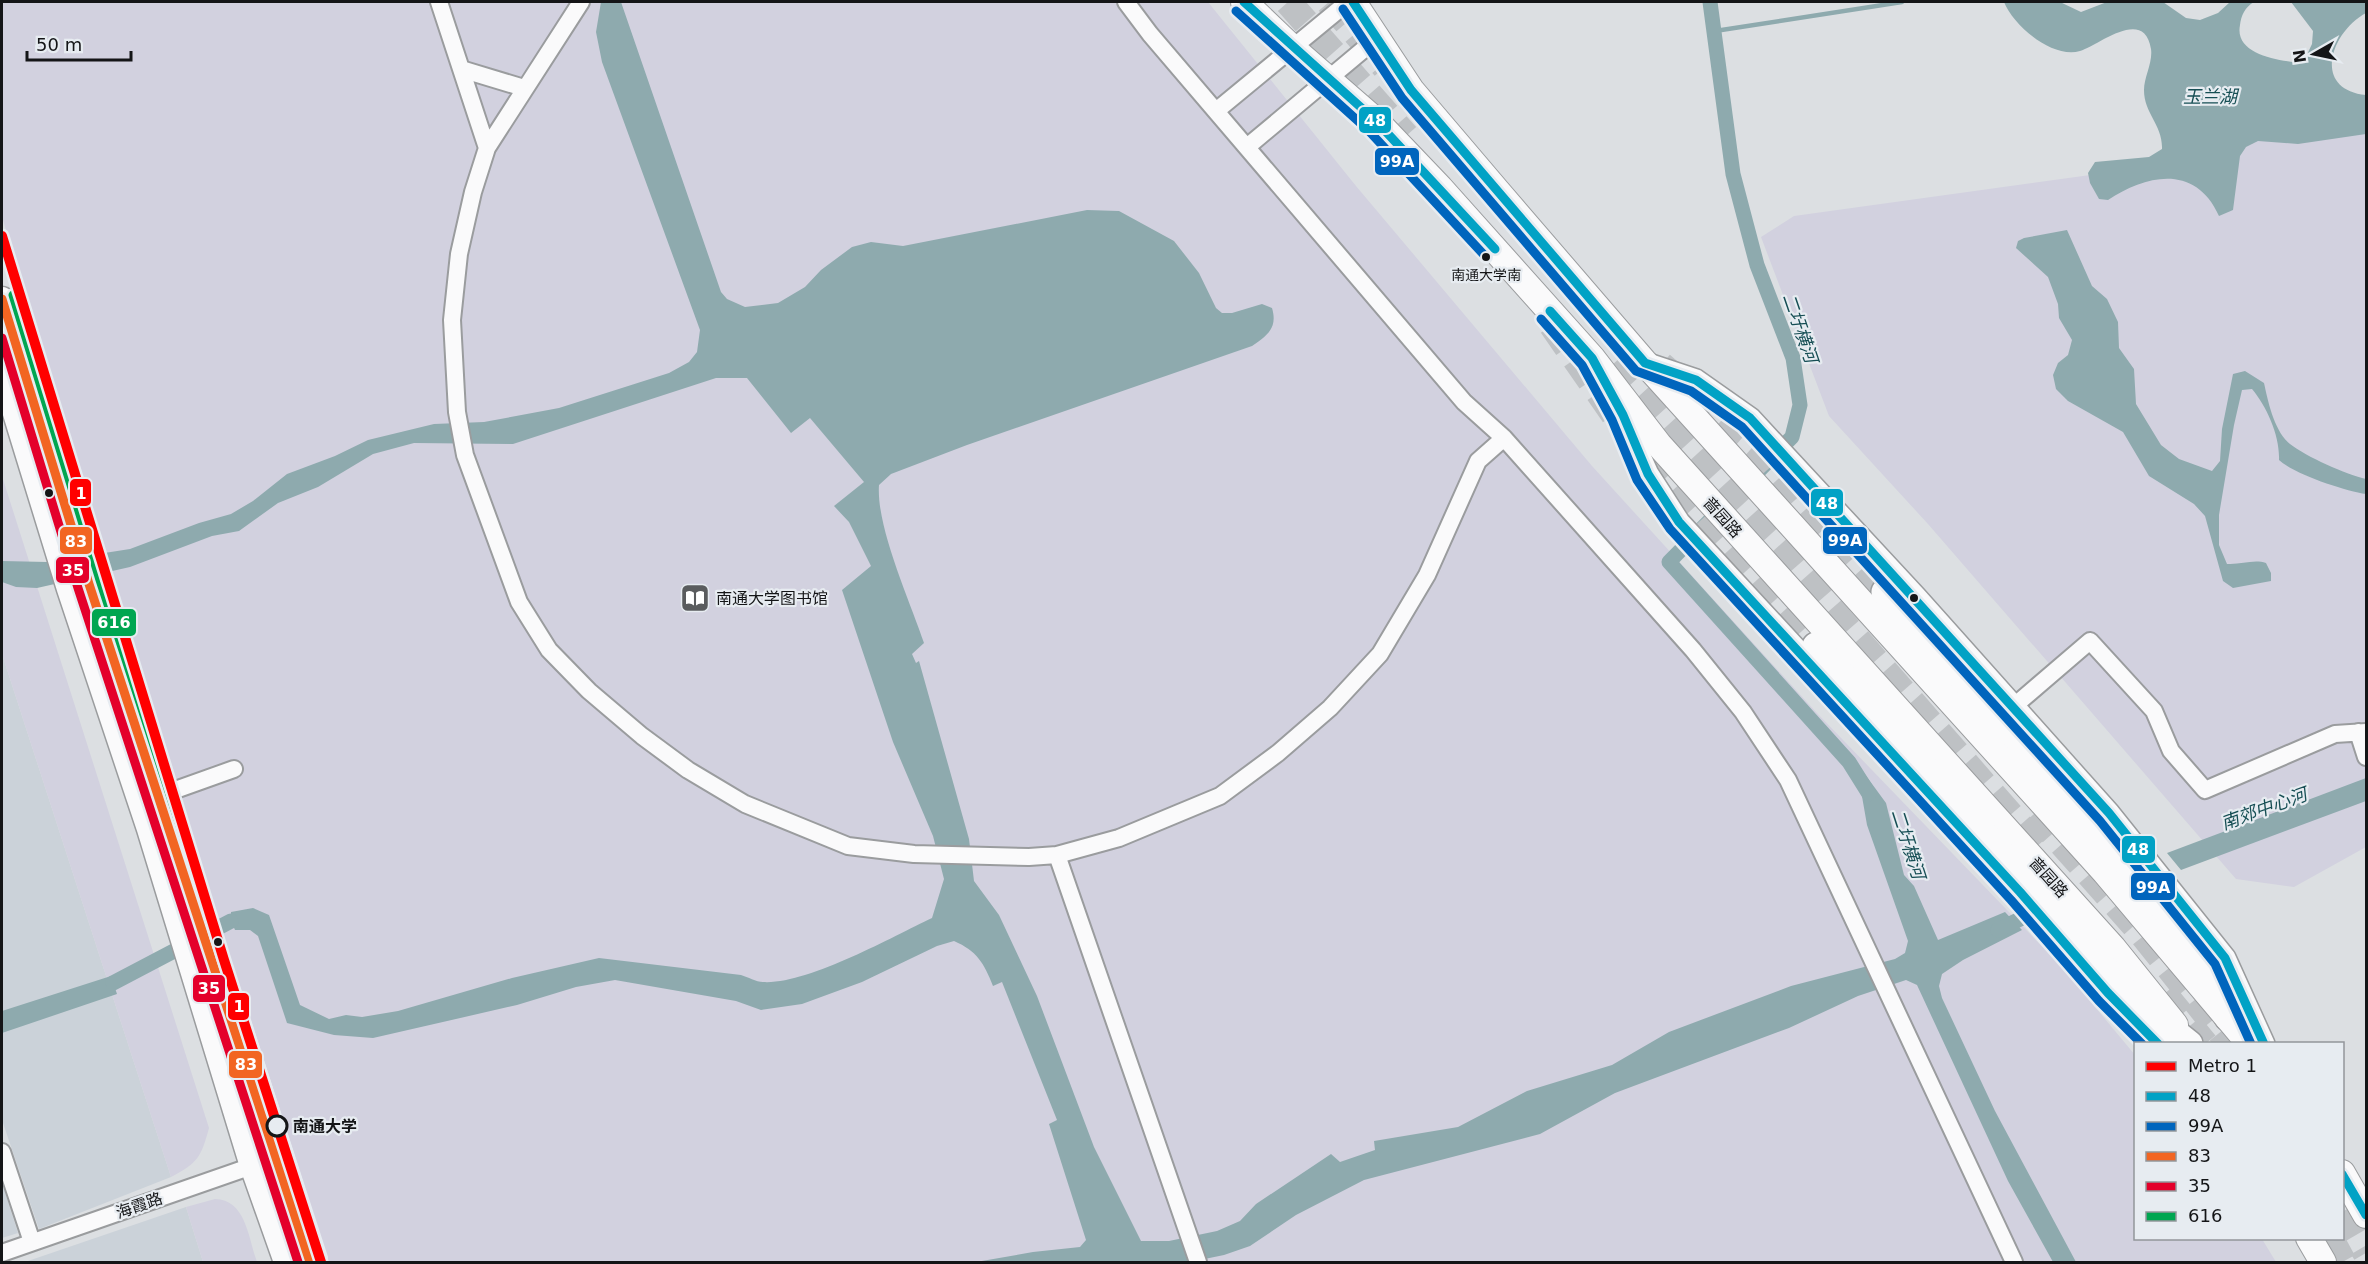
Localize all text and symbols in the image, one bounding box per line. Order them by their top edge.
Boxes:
scale bar [27,24,130,62]
north arrow [2284,24,2344,84]
text: 50 m [36,34,82,55]
text: N [2289,48,2310,64]
water label: 玉兰湖 [2183,86,2240,107]
line badge: 48 [1358,106,1392,134]
text: 48 [1364,111,1386,130]
line badge: 99A [1374,147,1420,176]
text: 99A [1380,152,1415,171]
marker: 南通大学南 [1480,251,1492,263]
place label: 南通大学南 [1451,267,1521,283]
water label: 二圩横河 [1779,290,1823,368]
line badge: 1 [69,478,92,507]
text: 1 [75,484,87,503]
unlabelled marker [43,487,55,499]
line badge: 48 [1810,488,1844,517]
street label: 啬园路 [1700,493,1746,542]
text: 48 [1816,494,1838,513]
line badge: 83 [59,526,93,555]
line badge: 99A [1822,526,1868,555]
text: 99A [1828,531,1863,550]
text: 83 [65,532,87,551]
line badge: 35 [55,556,90,584]
text: 35 [62,561,84,580]
library icon: 南通大学图书馆 [679,582,711,614]
place label: 南通大学图书馆 [716,589,828,608]
unlabelled marker [1908,592,1920,604]
line badge: 616 [91,608,137,637]
text: 616 [97,613,131,632]
water label: 南郊中心河 [2218,782,2313,834]
water label: 二圩横河 [1887,806,1931,884]
line badge: 48 [2121,835,2156,864]
text: 48 [2127,840,2149,859]
street label: 啬园路 [2026,853,2072,902]
line badge: 99A [2130,872,2176,901]
text: 99A [2136,878,2171,897]
unlabelled marker [212,936,224,948]
line badge: 35 [192,974,226,1003]
text: 35 [198,979,220,998]
line badge: 1 [227,992,250,1021]
text: 1 [233,997,245,1016]
legend [2134,1042,2344,1240]
line badge: 83 [228,1050,263,1079]
text: 83 [235,1055,257,1074]
text: Metro 1 [2188,1055,2257,1076]
text: 48 [2188,1085,2211,1106]
marker: 南通大学 [266,1115,288,1137]
text: 99A [2188,1115,2224,1136]
place label: 南通大学 [293,1117,357,1136]
text: 83 [2188,1145,2211,1166]
text: 35 [2188,1175,2211,1196]
street label: 海霞路 [113,1189,165,1222]
text: 616 [2188,1205,2222,1226]

